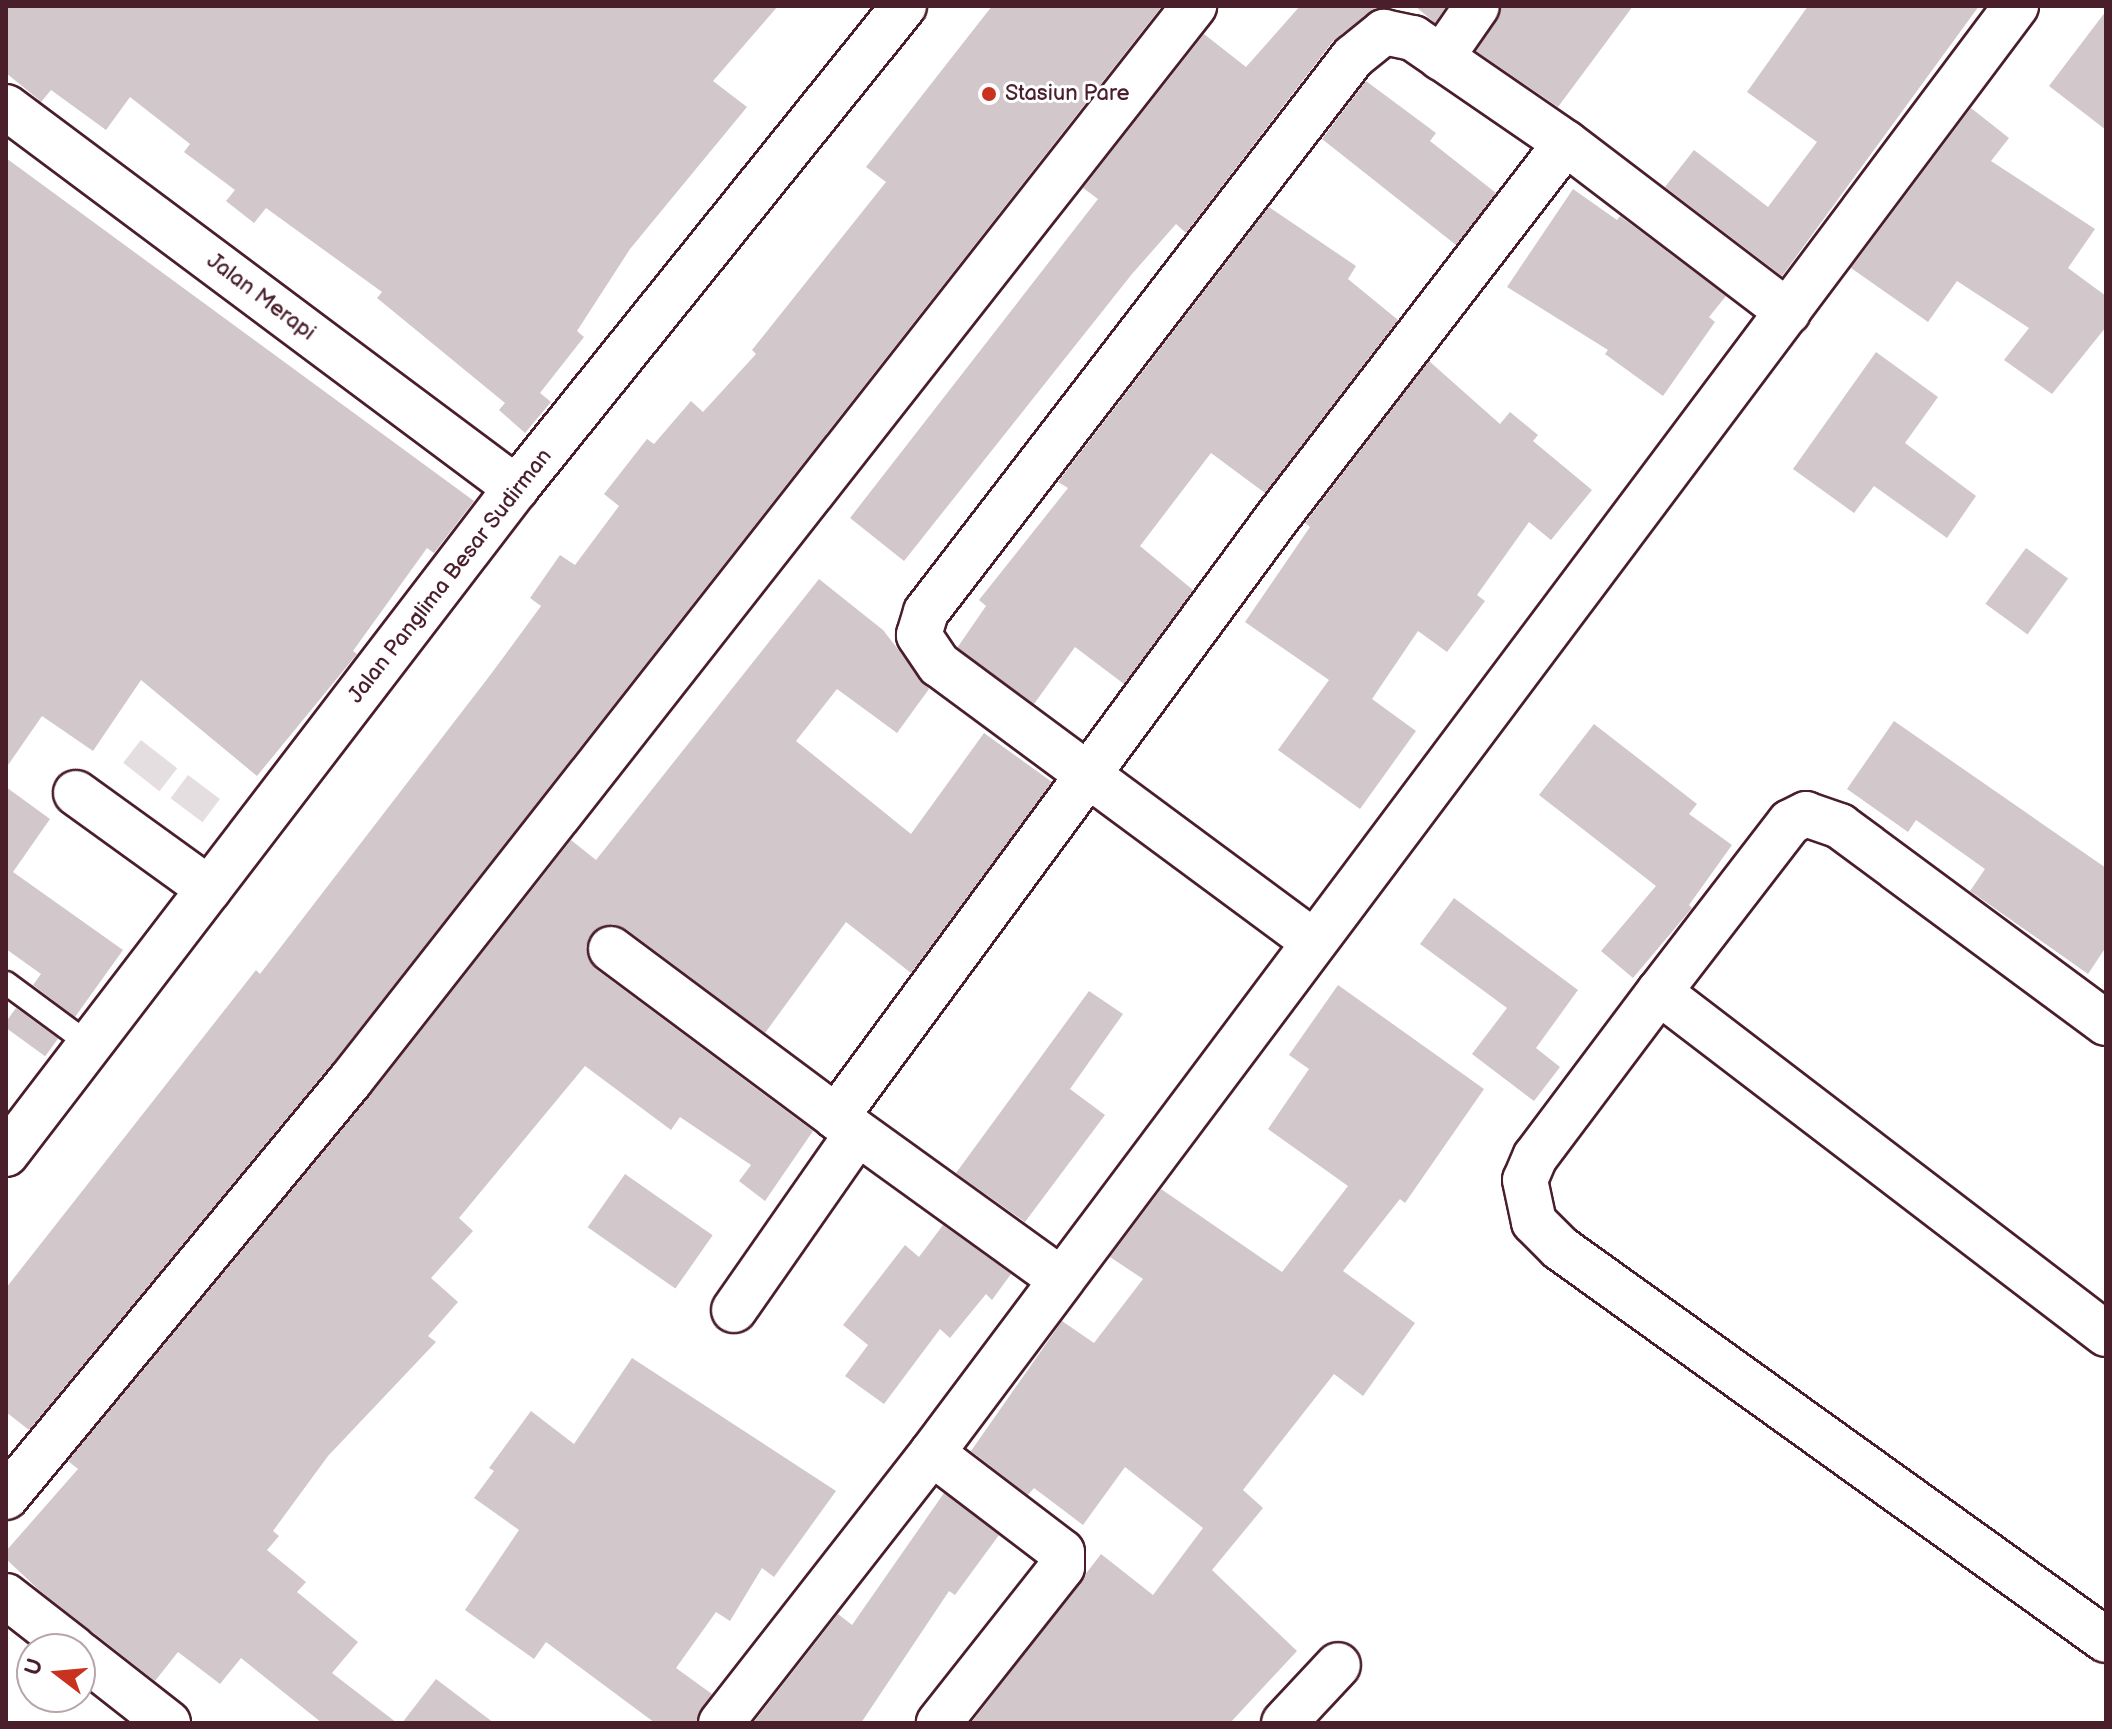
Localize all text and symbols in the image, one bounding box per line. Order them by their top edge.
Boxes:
place label: Stasiun Pare [1005,81,1129,107]
marker: Stasiun Pare [980,85,998,103]
street label: Jalan Merapi [202,248,320,346]
street label: Jalan Panglima Besar Sudirman [342,443,558,709]
north arrow [16,1633,96,1713]
text: U [19,1656,50,1678]

